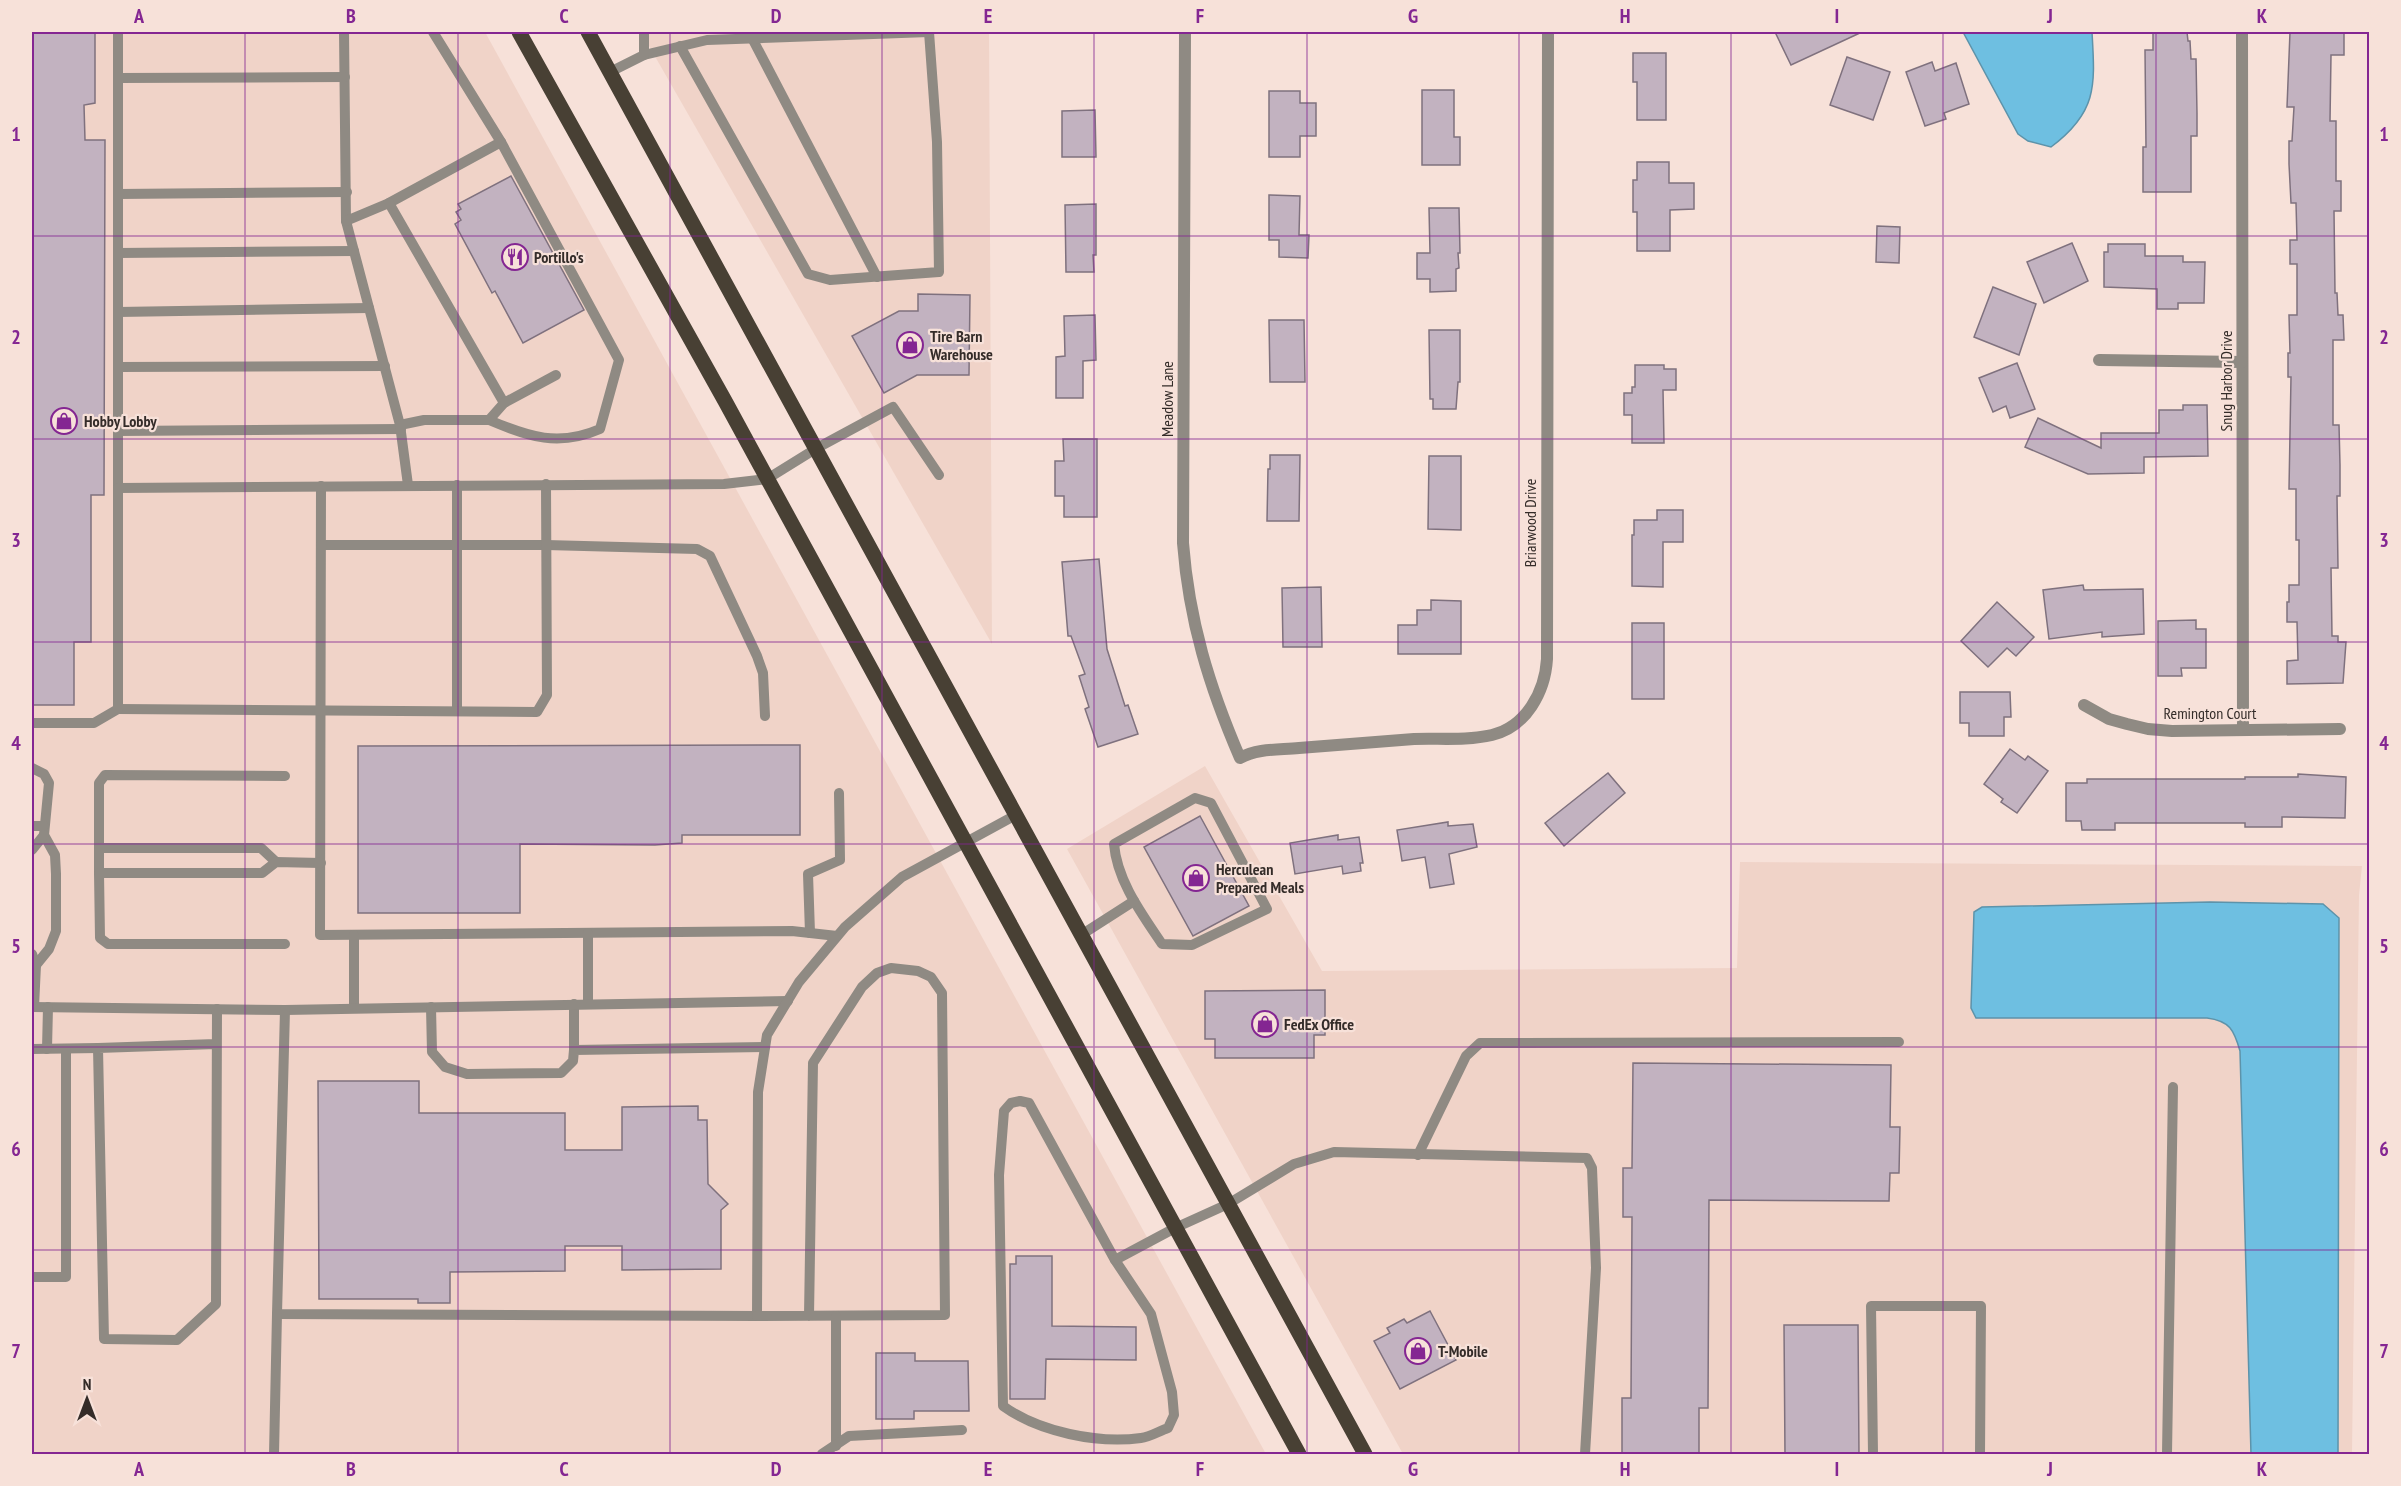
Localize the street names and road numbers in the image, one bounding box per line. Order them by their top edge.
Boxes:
street label: Snug Harbor Drive [2216,330,2236,432]
street label: Meadow Lane [1157,361,1177,437]
street label: Briarwood Drive [1520,479,1540,567]
street label: Remington Court [2164,703,2257,723]

